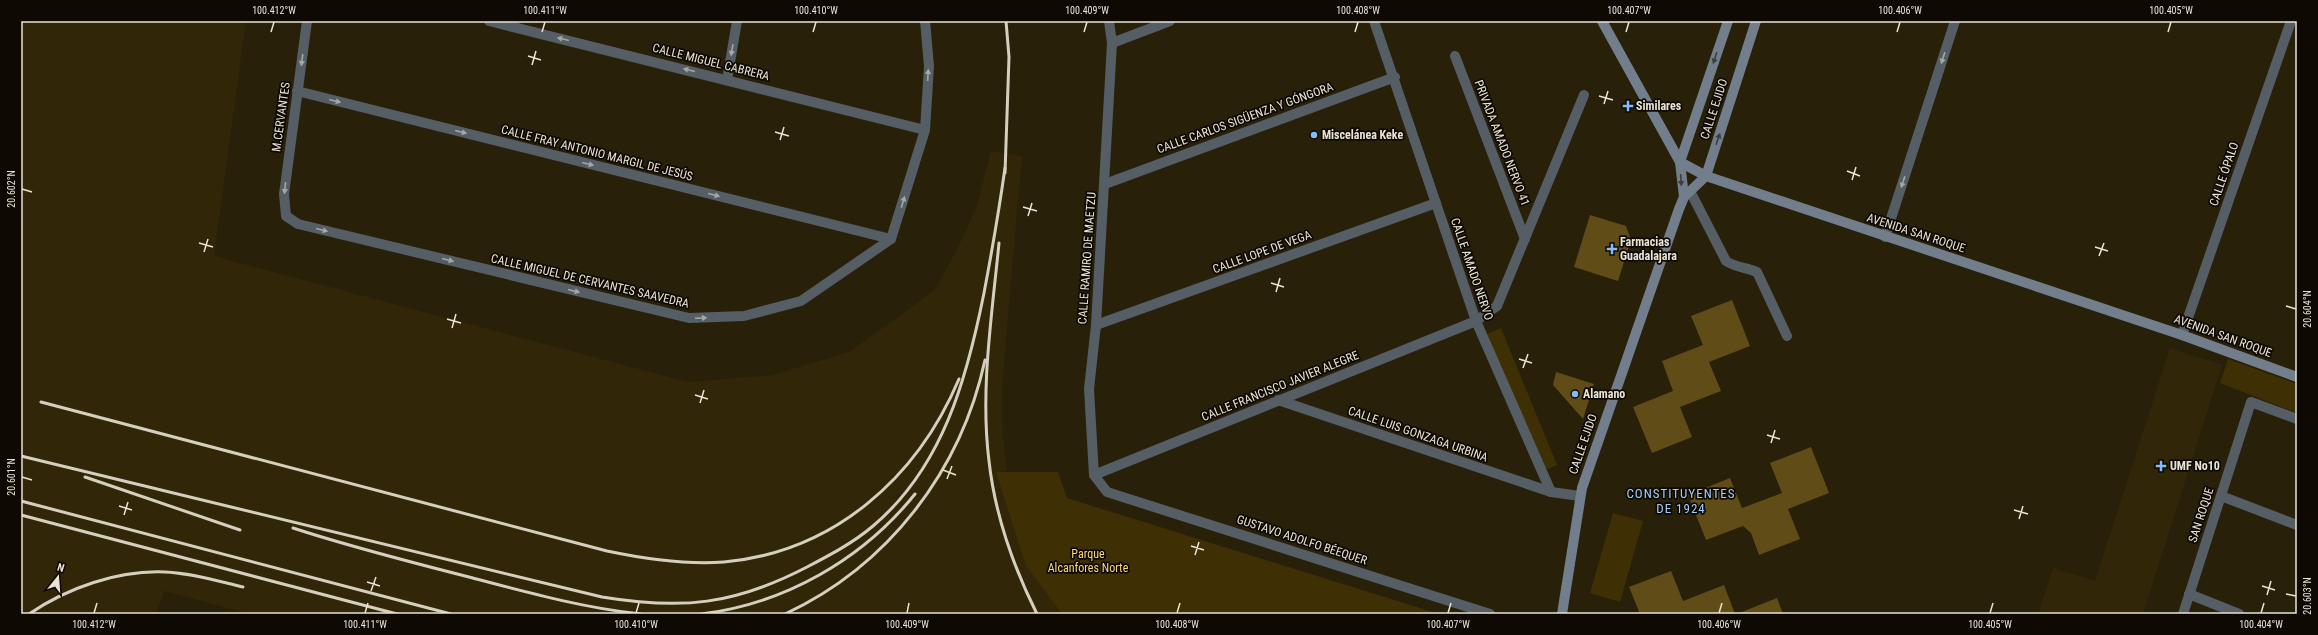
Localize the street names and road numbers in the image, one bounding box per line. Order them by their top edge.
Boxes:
street label: CALLE MIGUEL CABRERA [651,41,771,83]
street label: CALLE EJIDO [1698,77,1730,141]
street label: PRIVADA AMADO NERVO 41 [1472,78,1532,208]
street label: CALLE CARLOS SIGÜENZA Y GÓNGORA [1155,79,1335,156]
street label: M.CERVANTES [269,81,293,153]
street label: CALLE FRAY ANTONIO MARGIL DE JESÚS [500,121,694,184]
street label: CALLE ÓPALO [2206,140,2241,208]
street label: CALLE RAMIRO DE MAETZU [1075,191,1099,325]
street label: AVENIDA SAN ROQUE [1865,210,1967,256]
street label: CALLE AMADO NERVO [1448,216,1496,322]
street label: CALLE LOPE DE VEGA [1211,228,1313,276]
street label: CALLE MIGUEL DE CERVANTES SAAVEDRA [490,251,690,311]
street label: AVENIDA SAN ROQUE [2172,312,2274,360]
street label: CALLE FRANCISCO JAVIER ALEGRE [1199,348,1361,424]
street label: CALLE LUIS GONZAGA URBINA [1346,403,1490,465]
street label: CALLE EJIDO [1566,412,1600,476]
street label: SAN ROQUE [2186,486,2216,544]
street label: GUSTAVO ADOLFO BÉEQUER [1235,511,1370,568]

